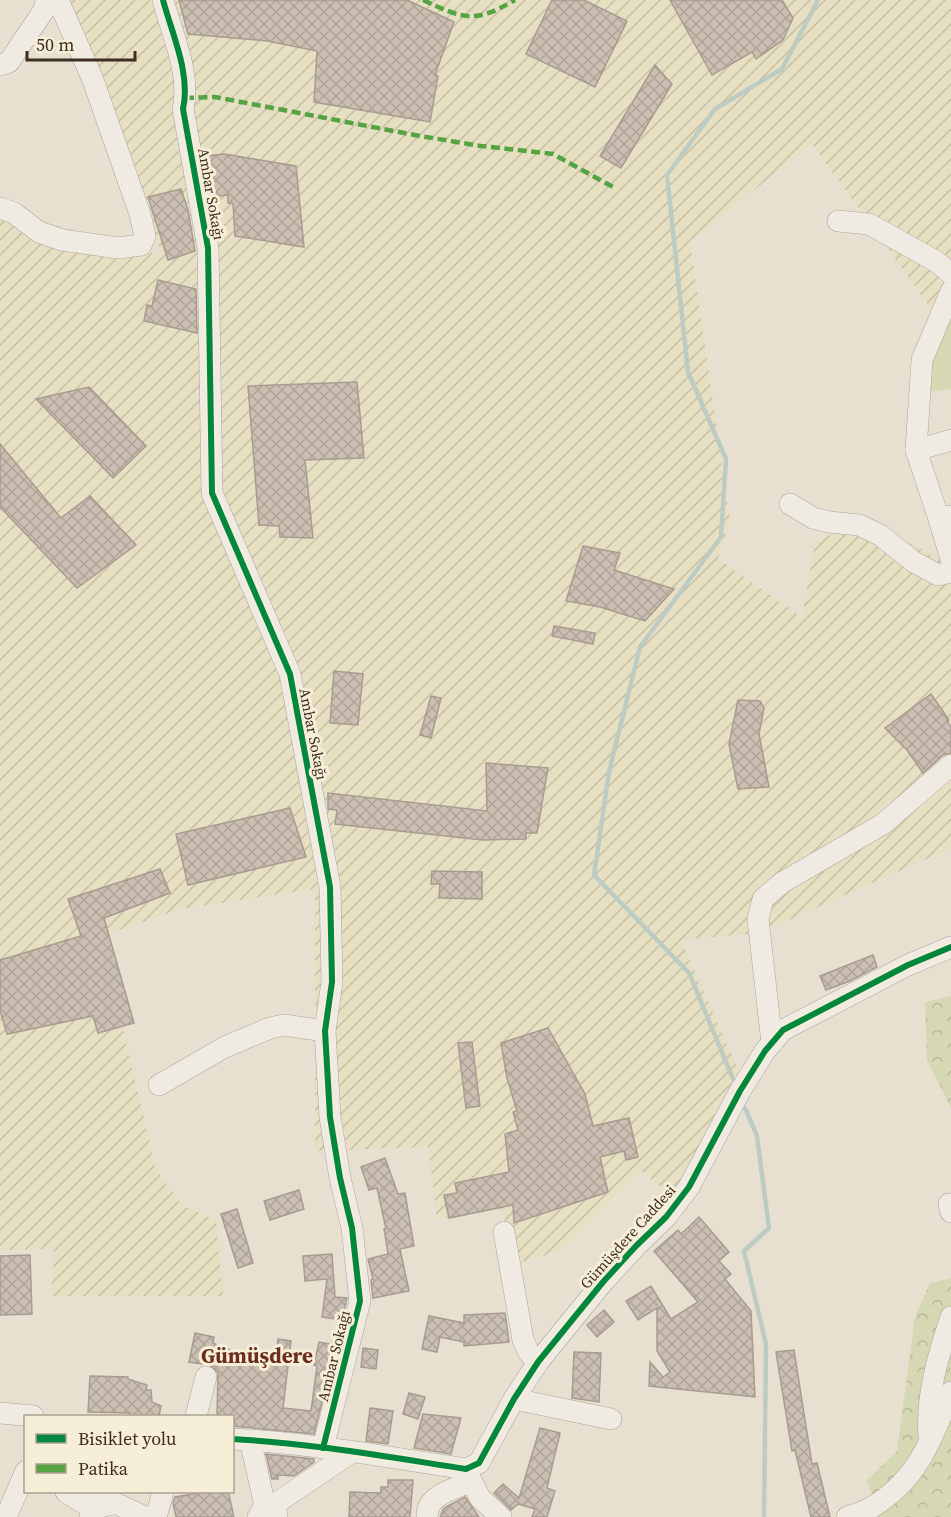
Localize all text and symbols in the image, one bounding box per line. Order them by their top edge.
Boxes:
scale bar [27,24,135,62]
text: 50 m [36,32,74,57]
street label: Ambar Sokağı [193,146,230,242]
street label: Ambar Sokağı [294,686,333,782]
street label: Gümüşdere Caddesi [575,1180,680,1293]
street label: Ambar Sokağı [312,1308,355,1404]
district label: Gümüşdere [201,1341,313,1370]
legend [24,1415,234,1493]
text: Bisiklet yolu [78,1426,177,1451]
text: Patika [78,1456,129,1481]

